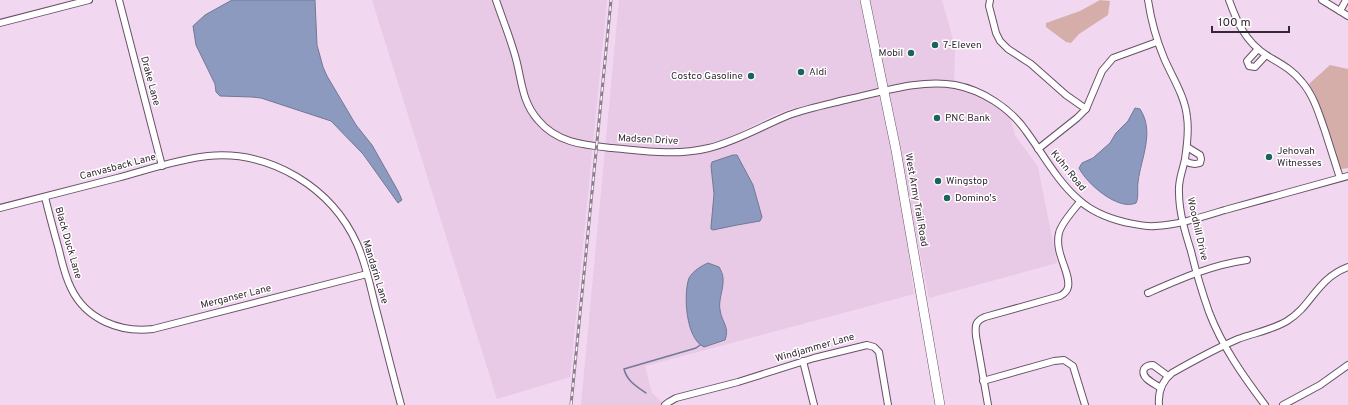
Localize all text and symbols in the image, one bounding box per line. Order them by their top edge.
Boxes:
scale bar [1212,8,1289,34]
text: 100 m [1218,15,1251,31]
place label: 7-Eleven [943,39,982,52]
marker: 7-Eleven [930,40,940,50]
place label: Mobil [879,47,903,60]
marker: Mobil [906,48,916,58]
street label: Drake Lane [137,55,163,107]
place label: Aldi [809,66,827,79]
marker: Aldi [796,67,806,77]
place label: Costco Gasoline [671,70,743,83]
marker: Costco Gasoline [746,71,756,81]
place label: PNC Bank [945,112,990,125]
marker: PNC Bank [932,113,942,123]
street label: Madsen Drive [617,132,679,148]
place label: Jehovah Witnesses [1277,145,1322,170]
street label: Kuhn Road [1048,148,1088,194]
street label: Canvasback Lane [78,151,158,183]
street label: West Army Trail Road [901,152,931,248]
marker: Jehovah Witnesses [1264,152,1274,162]
place label: Wingstop [946,175,988,188]
marker: Wingstop [933,176,943,186]
place label: Domino's [955,192,997,205]
marker: Domino's [942,193,952,203]
street label: Woodhill Drive [1183,196,1211,262]
street label: Black Duck Lane [51,205,85,281]
street label: Mandarin Lane [359,238,391,306]
street label: Merganser Lane [199,282,273,312]
street label: Windjammer Lane [774,330,856,366]

